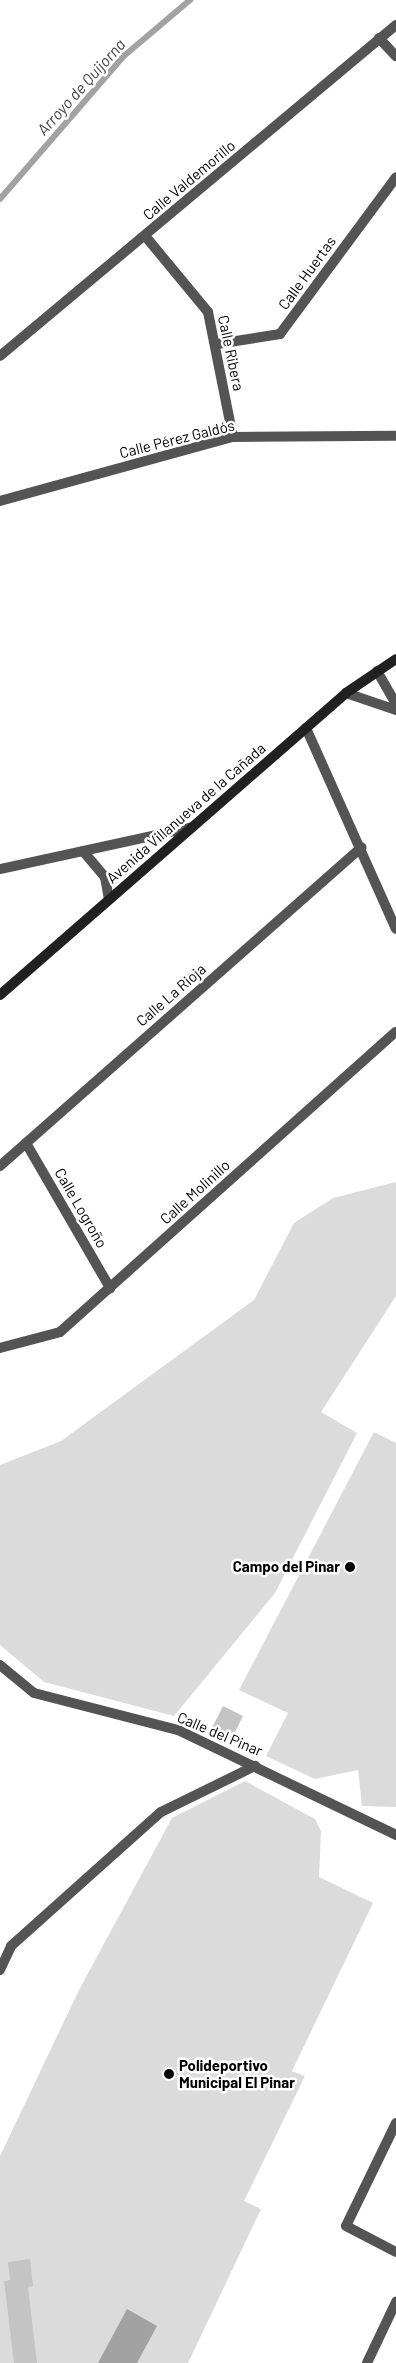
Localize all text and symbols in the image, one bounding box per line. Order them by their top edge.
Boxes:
water label: Arroyo de Quijorna [33,35,129,139]
street label: Calle Valdemorillo [139,136,239,224]
street label: Calle Huertas [274,233,340,313]
street label: Calle Ribera [214,314,248,392]
street label: Calle Pérez Galdós [118,416,236,462]
street label: Avenida Villanueva de la Cañada [103,739,269,887]
street label: Calle La Rioja [133,960,209,1030]
street label: Calle Molinillo [156,1156,234,1228]
street label: Calle Logroño [51,1165,111,1251]
place label: Campo del Pinar [233,1558,340,1576]
marker: Campo del Pinar [344,1561,356,1573]
street label: Calle del Pinar [175,1708,265,1760]
place label: Polideportivo Municipal El Pinar [179,2056,295,2091]
marker: Polideportivo Municipal El Pinar [163,2068,175,2080]

